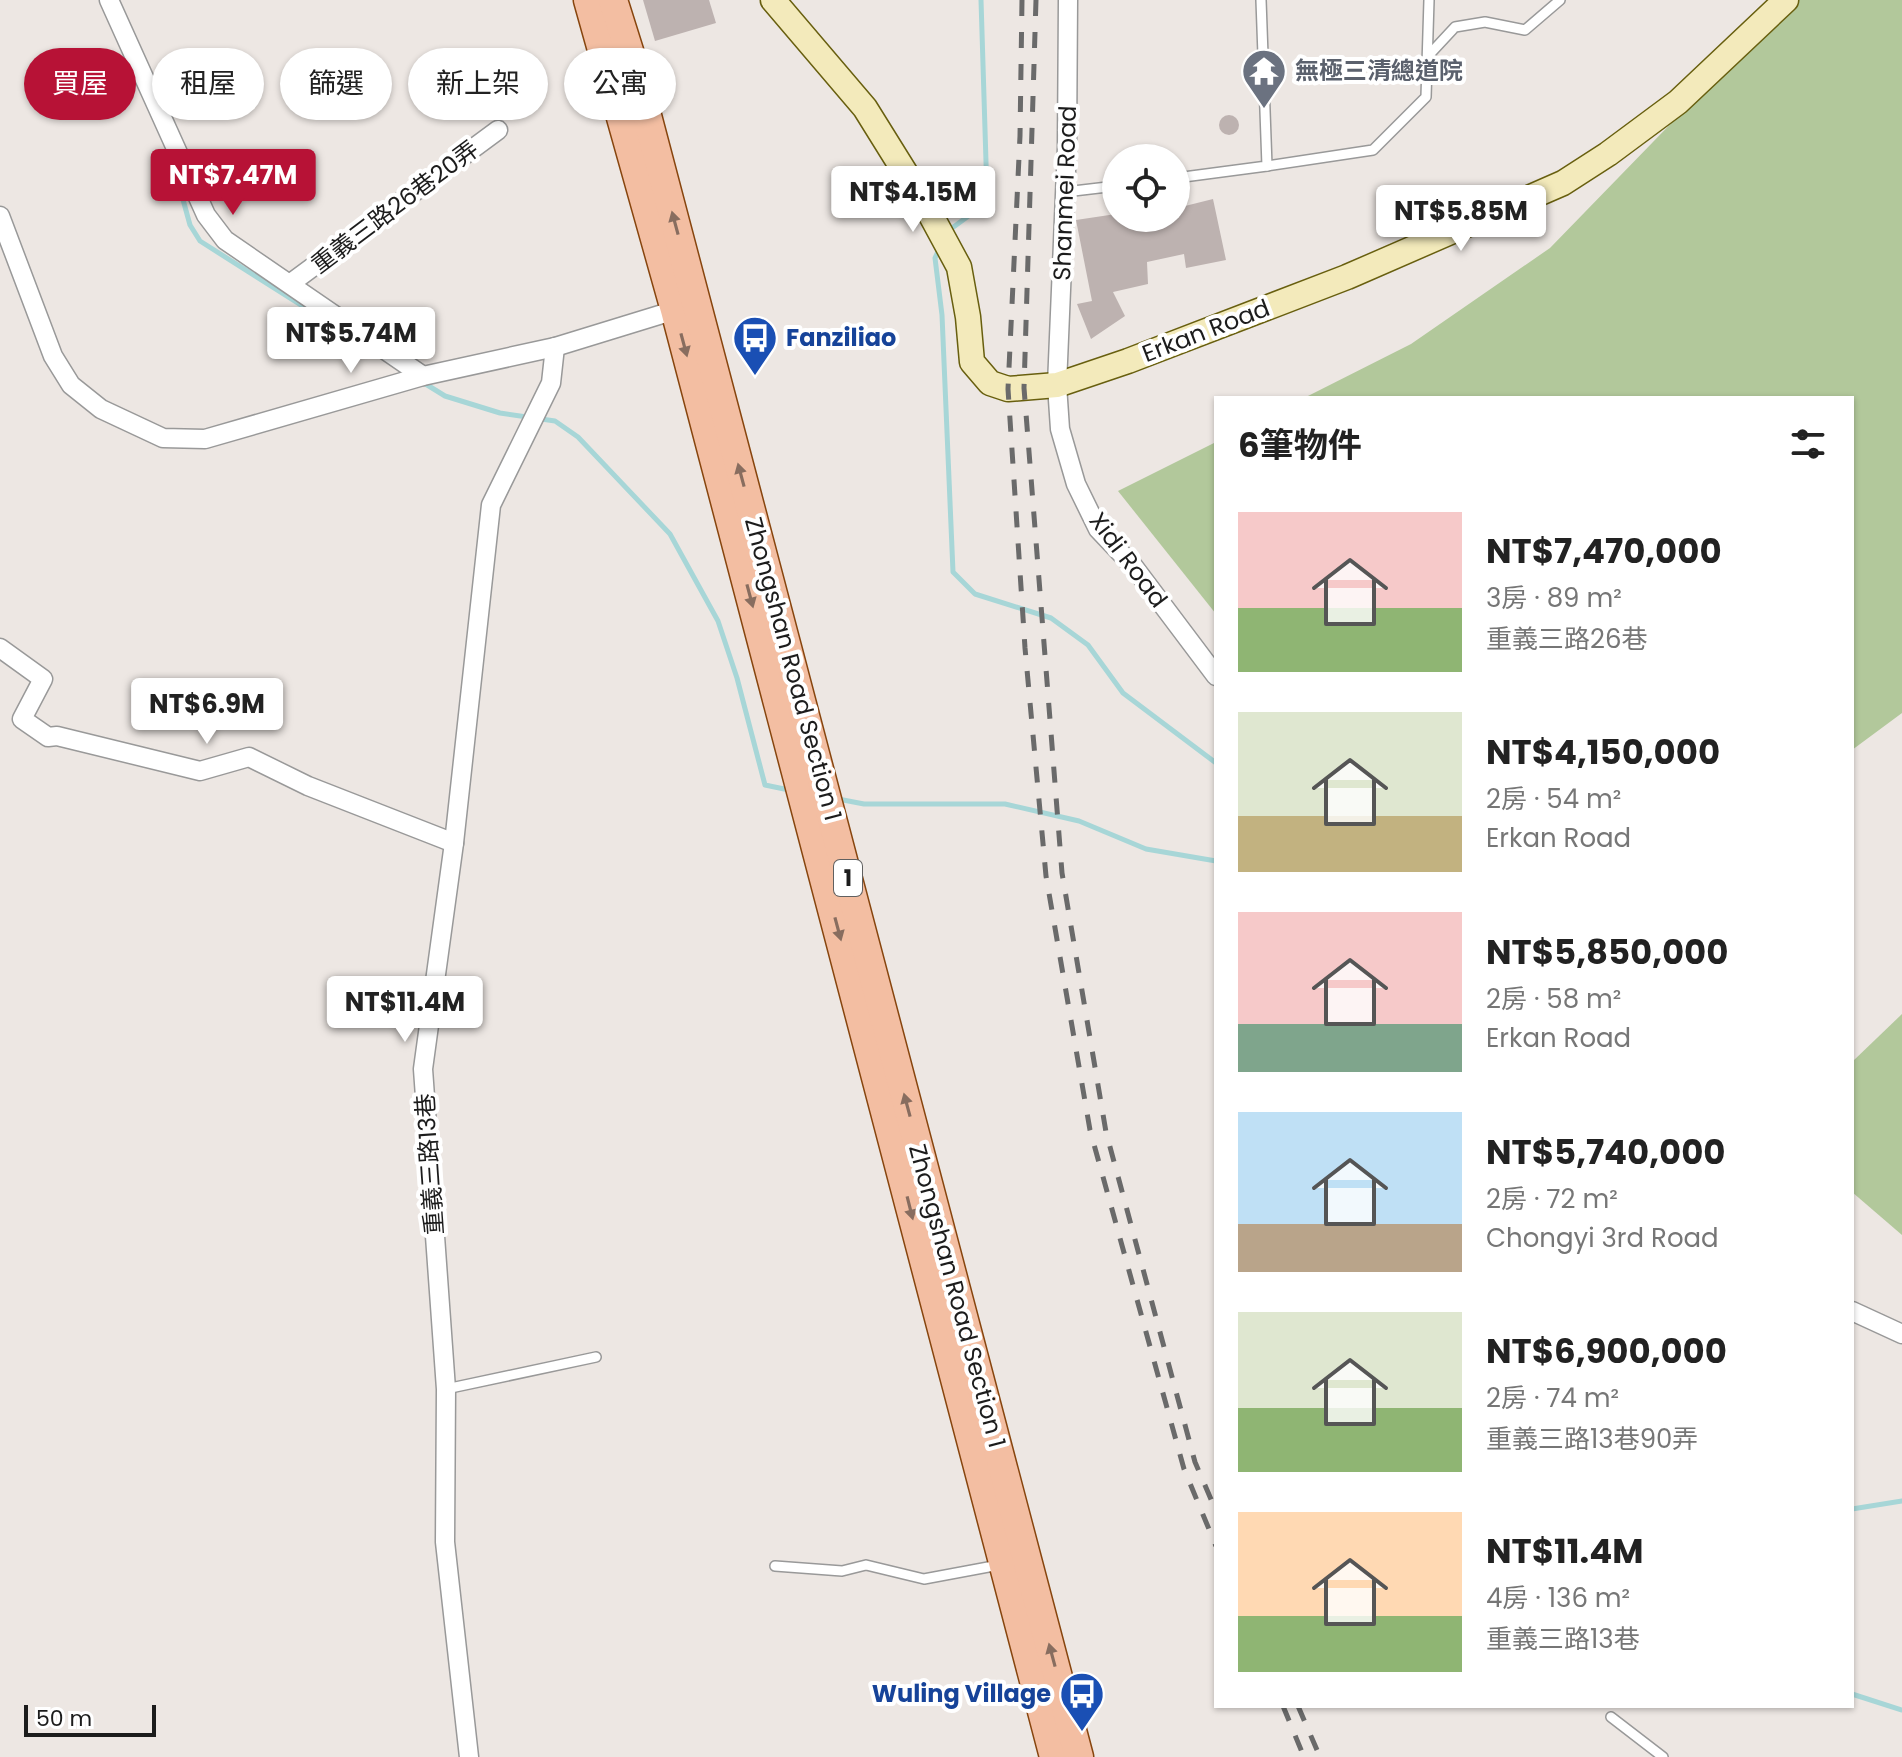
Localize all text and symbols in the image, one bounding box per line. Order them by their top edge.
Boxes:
temple icon: 無極三清總道院 [1240,47,1288,110]
chip: 買屋 [24,48,136,120]
chip: 租屋 [152,48,264,120]
chip: 篩選 [280,48,392,120]
chip: 新上架 [408,48,548,120]
chip: 公寓 [564,48,676,120]
place label: 無極三清總道院 [1295,54,1463,87]
street label: Shanmei Road [1045,105,1084,281]
street label: 重義三路26巷20弄 [304,133,485,281]
map controls [1102,144,1190,232]
button: locate [1102,144,1190,232]
pin: NT$7.47M [150,149,316,217]
text: NT$7.47M [169,157,297,193]
pin: NT$4.15M [830,166,996,234]
text: NT$4.15M [849,174,977,210]
pin: NT$5.85M [1378,185,1544,253]
text: NT$5.85M [1394,193,1528,229]
one-way arrow [669,211,681,236]
street label: Erkan Road [1137,291,1274,370]
pin: NT$5.74M [268,307,434,375]
bus stop icon: Fanziliao [731,314,779,377]
text: NT$5.74M [285,315,417,351]
place label: Fanziliao [786,321,896,354]
one-way arrow [679,332,691,357]
text: 6筆物件 [1238,421,1362,469]
icon: filters [1786,422,1830,466]
one-way arrow [735,462,747,487]
street label: Xidi Road [1082,505,1175,614]
street label: Zhongshan Road Section 1 [737,513,850,824]
text: NT$7,470,000 [1486,527,1722,575]
icon: home [1302,544,1398,640]
text: 3房 · 89 m² [1486,580,1622,616]
one-way arrow [744,584,756,609]
text: 重義三路26巷 [1486,621,1647,657]
pin: NT$6.9M [133,678,281,746]
text: NT$6.9M [149,686,265,722]
text: NT$4,150,000 [1486,728,1720,776]
icon: home [1302,744,1398,840]
text: 2房 · 54 m² [1486,781,1621,817]
text: Erkan Road [1486,820,1631,856]
road number: 1 [834,860,862,896]
one-way arrow [833,916,845,941]
text: NT$5,850,000 [1486,928,1728,976]
icon: home [1302,944,1398,1040]
pin: NT$11.4M [322,976,488,1044]
text: 2房 · 58 m² [1486,981,1621,1017]
text: NT$11.4M [345,984,465,1020]
text: Erkan Road [1486,1020,1631,1056]
street label: 重義三路13巷 [408,1092,451,1236]
one-way arrow [901,1093,913,1118]
text: NT$5,740,000 [1486,1128,1726,1176]
street label: Zhongshan Road Section 1 [901,1140,1014,1451]
icon: home [1302,1144,1398,1240]
text: 2房 · 72 m² [1486,1181,1618,1217]
one-way arrow [904,1195,916,1220]
text: Chongyi 3rd Road [1486,1220,1719,1256]
text: NT$6,900,000 [1486,1327,1727,1375]
icon: home [1302,1344,1398,1440]
text: 2房 · 74 m² [1486,1380,1619,1416]
text: 重義三路13巷90弄 [1486,1421,1698,1457]
text: NT$11.4M [1486,1527,1643,1575]
icon: home [1302,1544,1398,1640]
text: 4房 · 136 m² [1486,1580,1630,1616]
text: 重義三路13巷 [1486,1621,1640,1657]
one-way arrow [1045,1642,1057,1667]
bus stop icon: Wuling Village [1058,1670,1106,1733]
place label: Wuling Village [872,1677,1051,1710]
scale bar [24,1701,156,1737]
text: 50 m [36,1703,92,1734]

